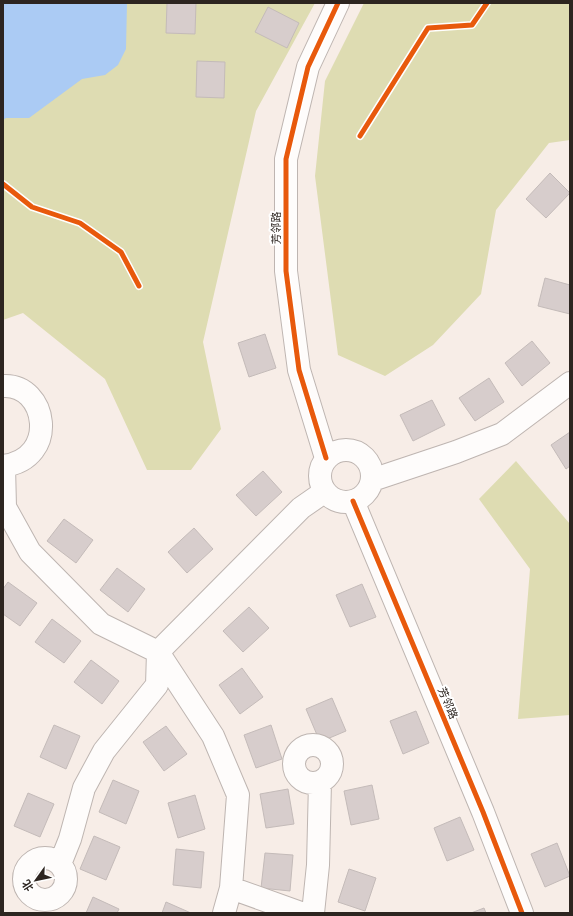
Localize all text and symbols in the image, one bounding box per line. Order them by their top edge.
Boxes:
street label: 芳邻路 [269,212,283,245]
street label: 芳邻路 [435,685,461,721]
north arrow [16,860,56,900]
text: 北 [19,877,36,894]

